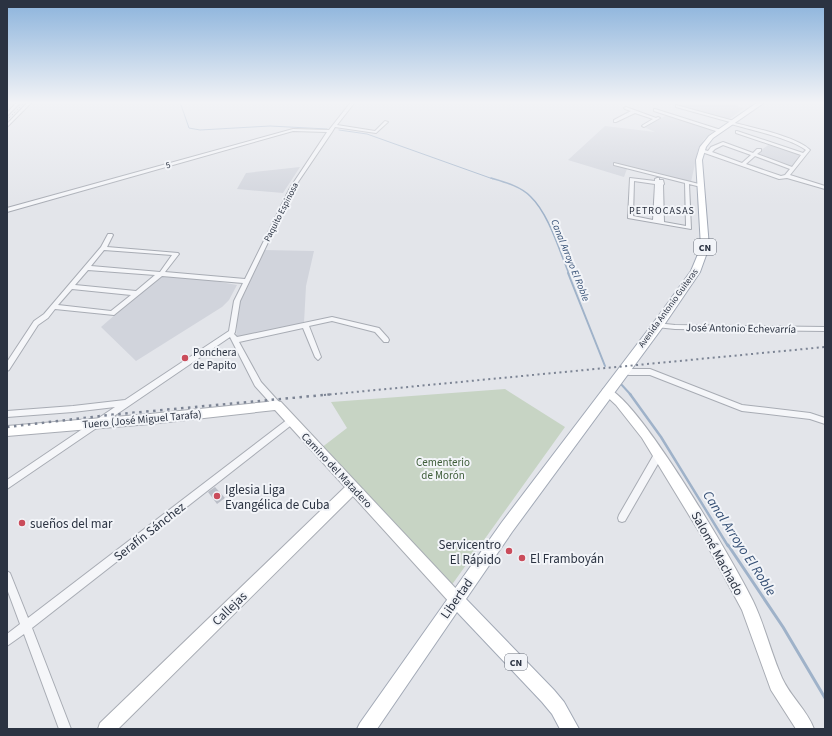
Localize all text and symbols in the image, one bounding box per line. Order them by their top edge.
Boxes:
street label: 5 [164,158,173,172]
street label: Paquito Espinosa [261,180,302,244]
district label: PETROCASAS [629,204,695,218]
water label: Canal Arroyo El Roble [547,217,593,304]
road number: CN [694,239,716,255]
street label: Avenida Antonio Guiteras [635,266,702,350]
street label: José Antonio Echevarría [686,320,796,337]
place label: Ponchera de Papito [193,345,237,373]
marker: Ponchera de Papito [180,353,190,363]
street label: Tuero (José Miguel Tarafa) [82,407,202,432]
street label: Camino del Matadero [298,429,376,511]
park label: Cementerio de Morón [416,455,470,483]
place label: Iglesia Liga Evangélica de Cuba [225,481,330,514]
water label: Canal Arroyo El Roble [698,487,781,600]
marker: Iglesia Liga Evangélica de Cuba [212,491,222,501]
street label: Serafín Sánchez [110,498,190,565]
street label: Salomé Machado [687,508,748,599]
place label: sueños del mar [30,515,113,533]
marker: sueños del mar [17,518,27,528]
place label: Servicentro El Rápido [438,536,501,569]
marker: Servicentro El Rápido [504,546,514,556]
place label: El Framboyán [530,550,604,568]
marker: El Framboyán [517,553,527,563]
street label: Libertad [436,575,477,622]
street label: Callejas [208,587,252,630]
road number: CN [505,654,527,670]

